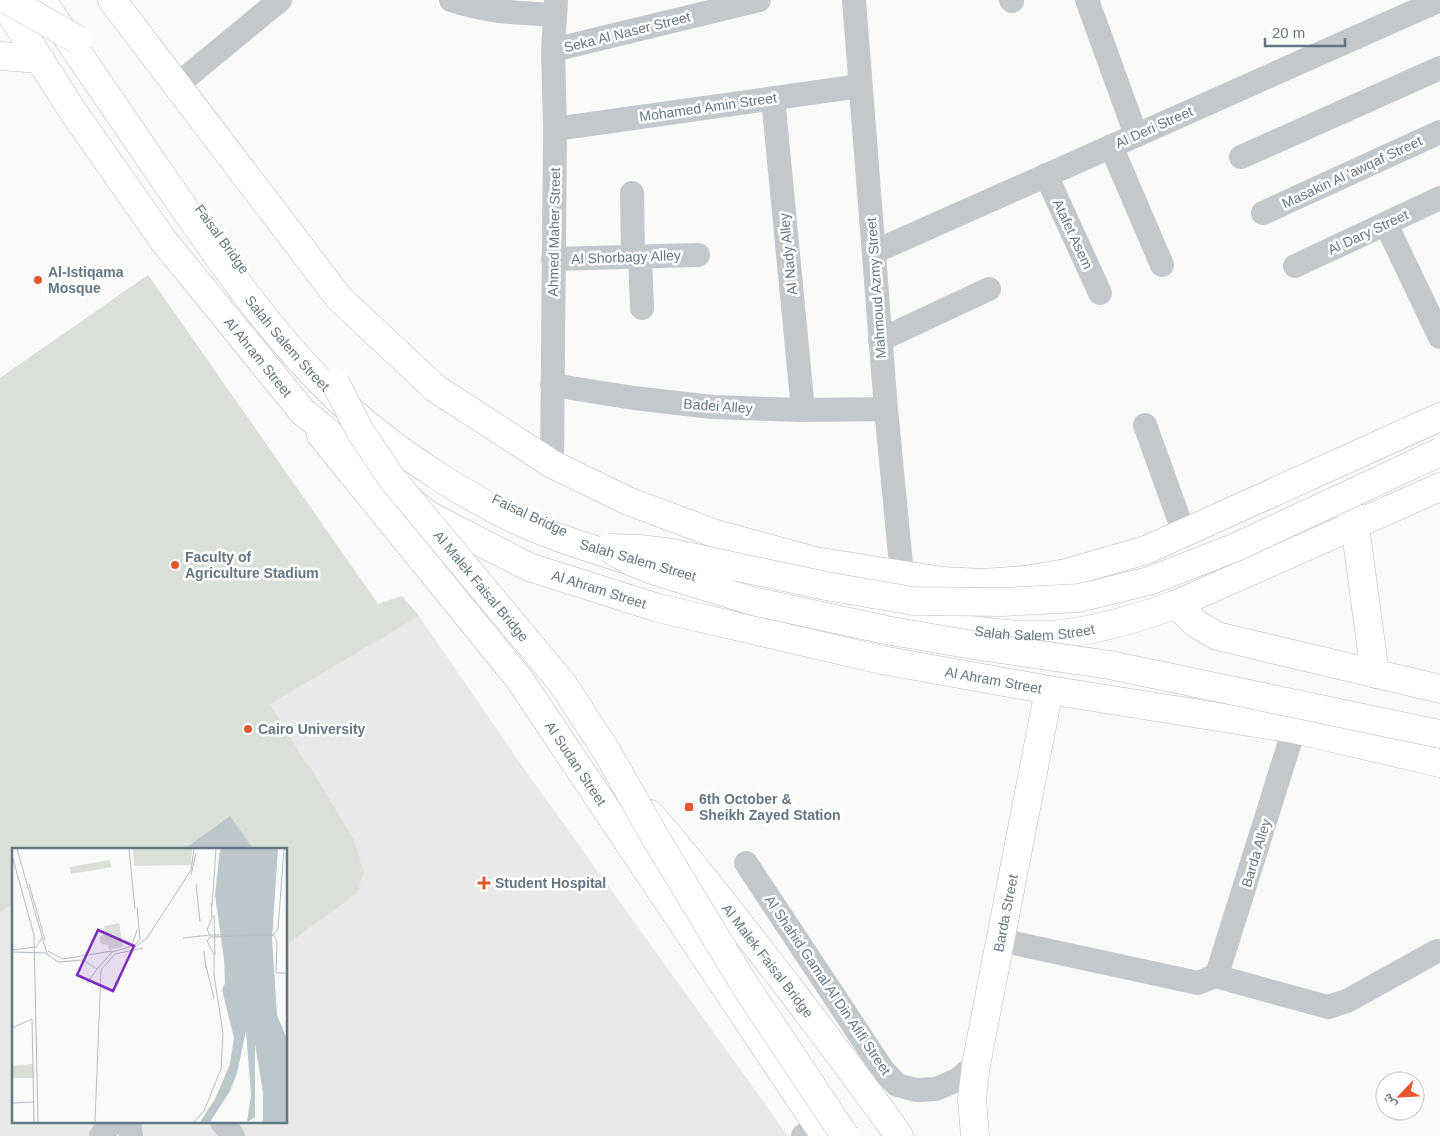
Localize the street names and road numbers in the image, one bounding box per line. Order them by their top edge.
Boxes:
street label: Seka Al Naser Street [562,8,692,55]
street label: Mohamed Amin Street [638,89,778,125]
street label: Al Deri Street [1113,103,1195,151]
street label: Masakin Al 'awqaf Street [1279,132,1425,212]
street label: Ahmed Maher Street [545,167,563,297]
street label: Atafet Asem [1050,196,1096,272]
street label: Faisal Bridge [192,201,253,277]
street label: Al Dary Street [1325,206,1411,258]
street label: Al Nady Alley [776,212,800,296]
street label: Mahmoud Azmy Street [863,217,889,359]
street label: Al Shorbagy Alley [571,247,681,267]
street label: Salah Salem Street [242,292,333,394]
street label: Al Ahram Street [221,314,295,400]
street label: Badei Alley [683,396,753,416]
street label: Faisal Bridge [490,490,571,540]
street label: Al Malek Faisal Bridge [430,527,532,645]
street label: Salah Salem Street [578,536,698,584]
street label: Al Ahram Street [550,567,648,612]
street label: Salah Salem Street [973,621,1096,643]
street label: Al Ahram Street [944,663,1043,697]
street label: Al Sudan Street [542,718,610,809]
street label: Barda Alley [1238,817,1274,889]
street label: Barda Street [990,873,1021,953]
street label: Al Shahid Gamal Al Din Afifi Street [762,892,894,1078]
street label: Al Malek Faisal Bridge [719,900,817,1021]

